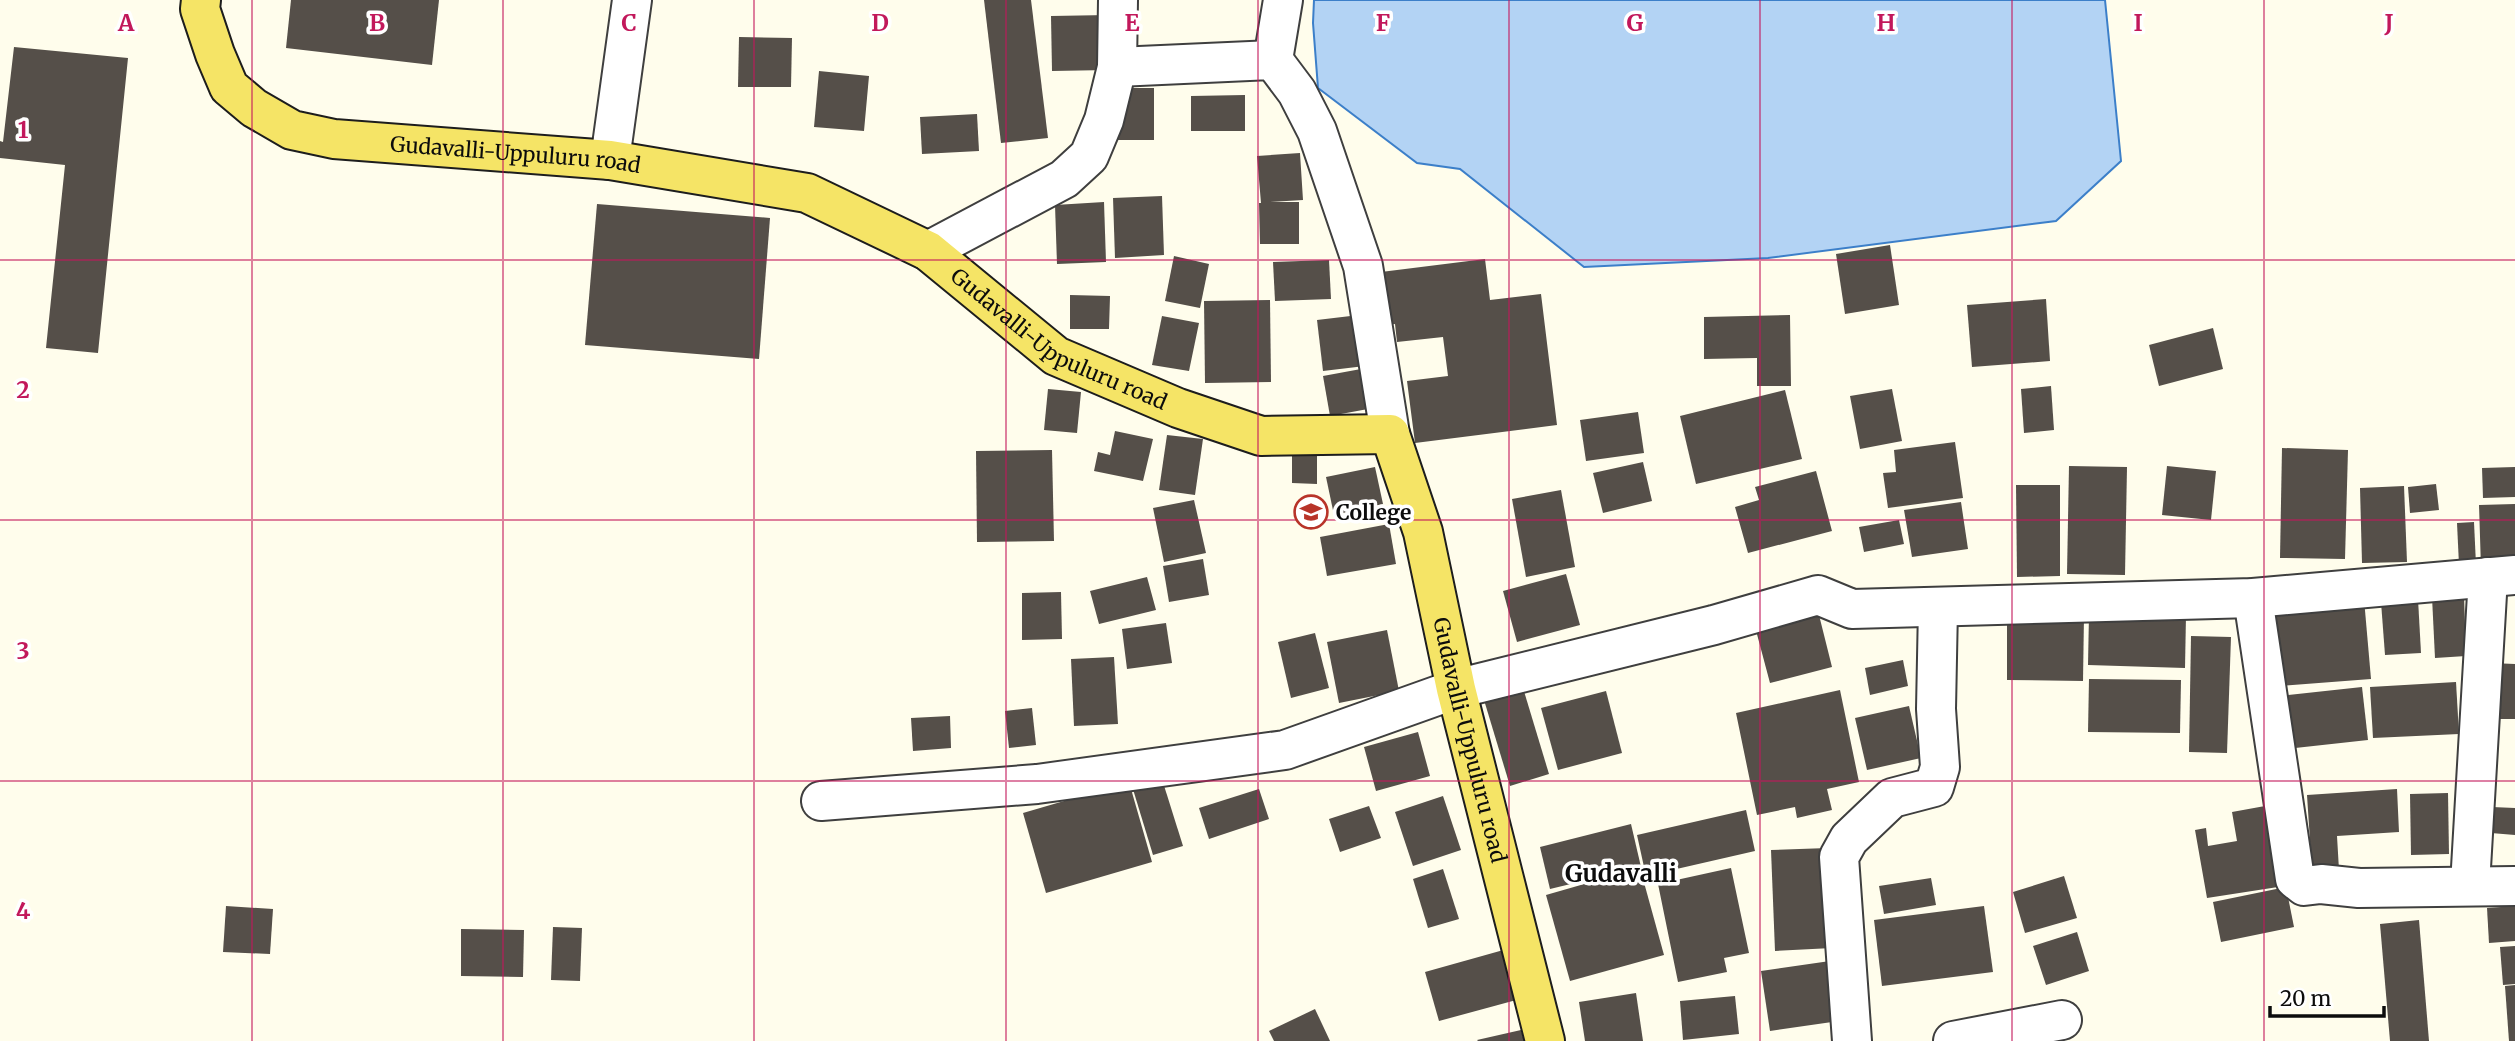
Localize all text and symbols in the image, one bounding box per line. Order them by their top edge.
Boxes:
text: A [117,8,135,37]
text: B [369,8,385,37]
text: C [621,8,637,37]
text: D [871,8,889,37]
text: E [1124,8,1140,37]
text: F [1376,8,1390,37]
text: G [1627,8,1644,37]
text: H [1877,8,1896,37]
text: I [2133,8,2143,37]
text: J [2383,8,2394,37]
text: 1 [18,115,29,144]
street label: Gudavalli-Uppuluru road [389,130,643,178]
street label: Gudavalli-Uppuluru road [946,262,1172,415]
text: 2 [16,375,30,404]
school or university icon: College [1292,493,1330,531]
place label: College [1336,499,1411,526]
street label: Gudavalli-Uppuluru road [1428,615,1513,866]
text: 3 [16,636,30,665]
district label: Gudavalli [1565,858,1677,889]
text: 4 [16,896,31,925]
scale bar [2270,974,2384,1018]
text: 20 m [2280,985,2332,1012]

